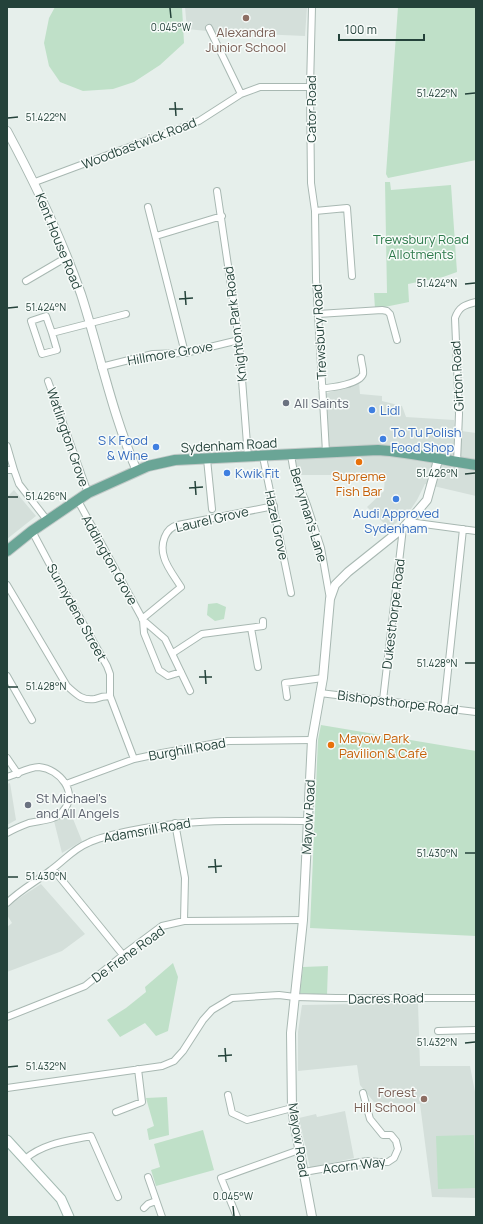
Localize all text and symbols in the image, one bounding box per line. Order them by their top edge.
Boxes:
marker: Alexandra Junior School [241,13,251,23]
scale bar [339,16,424,42]
text: 0.045°W [151,20,192,34]
text: 100 m [345,21,377,38]
place label: Alexandra Junior School [206,23,286,56]
street label: Cator Road [302,75,320,143]
text: 51.422°N [417,86,457,100]
text: 51.422°N [26,110,66,124]
street label: Woodbastwick Road [79,113,199,173]
street label: Kent House Road [31,190,87,292]
park label: Trewsbury Road Allotments [373,230,469,263]
street label: Knighton Park Road [219,265,251,383]
text: 51.424°N [417,276,457,290]
street label: Trewsbury Road [308,284,330,380]
text: 51.424°N [26,300,66,314]
street label: Hillmore Grove [126,337,215,369]
street label: Girton Road [446,340,468,412]
street label: Watlington Grove [43,385,93,489]
place label: All Saints [294,394,349,412]
marker: All Saints [281,398,291,408]
place label: Lidl [380,401,400,419]
marker: Lidl [367,405,377,415]
place label: To Tu Polish Food Shop [391,423,462,456]
place label: S K Food & Wine [98,431,148,464]
street label: Sydenham Road [180,433,278,457]
marker: To Tu Polish Food Shop [378,434,388,444]
marker: S K Food & Wine [151,442,161,452]
marker: Supreme Fish Bar [354,457,364,467]
place label: Kwik Fit [235,464,280,482]
street label: Berryman's Lane [286,466,332,565]
text: 51.426°N [417,466,458,480]
place label: Supreme Fish Bar [332,467,386,500]
marker: Kwik Fit [222,468,232,478]
street label: Hazel Grove [261,488,293,562]
text: 51.426°N [26,489,67,503]
marker: Audi Approved Sydenham [391,494,401,504]
street label: Laurel Grove [174,502,251,536]
place label: Audi Approved Sydenham [353,504,439,537]
street label: Addington Grove [78,512,142,609]
street label: Dukesthorpe Road [377,558,409,670]
street label: Sunnydene Street [43,560,111,664]
text: 51.428°N [417,656,457,670]
text: 51.428°N [26,679,66,693]
street label: Bishopsthorpe Road [336,686,460,718]
place label: Mayow Park Pavilion & Café [339,729,427,762]
street label: Burghill Road [147,733,227,765]
marker: Mayow Park Pavilion & Café [326,740,336,750]
street label: Mayow Road [297,779,319,855]
place label: St Michael's and All Angels [36,789,119,822]
marker: St Michael's and All Angels [23,800,33,810]
street label: Adamsrill Road [102,813,192,847]
text: 51.430°N [417,846,457,860]
text: 51.430°N [26,869,66,883]
street label: De Frene Road [88,921,168,987]
street label: Dacres Road [348,988,424,1008]
text: 51.432°N [417,1035,457,1049]
text: 51.432°N [26,1059,66,1073]
place label: Forest Hill School [354,1083,416,1116]
marker: Forest Hill School [419,1094,429,1104]
street label: Mayow Road [284,1101,314,1179]
street label: Acorn Way [322,1152,387,1178]
text: 0.045°W [213,1189,254,1203]

